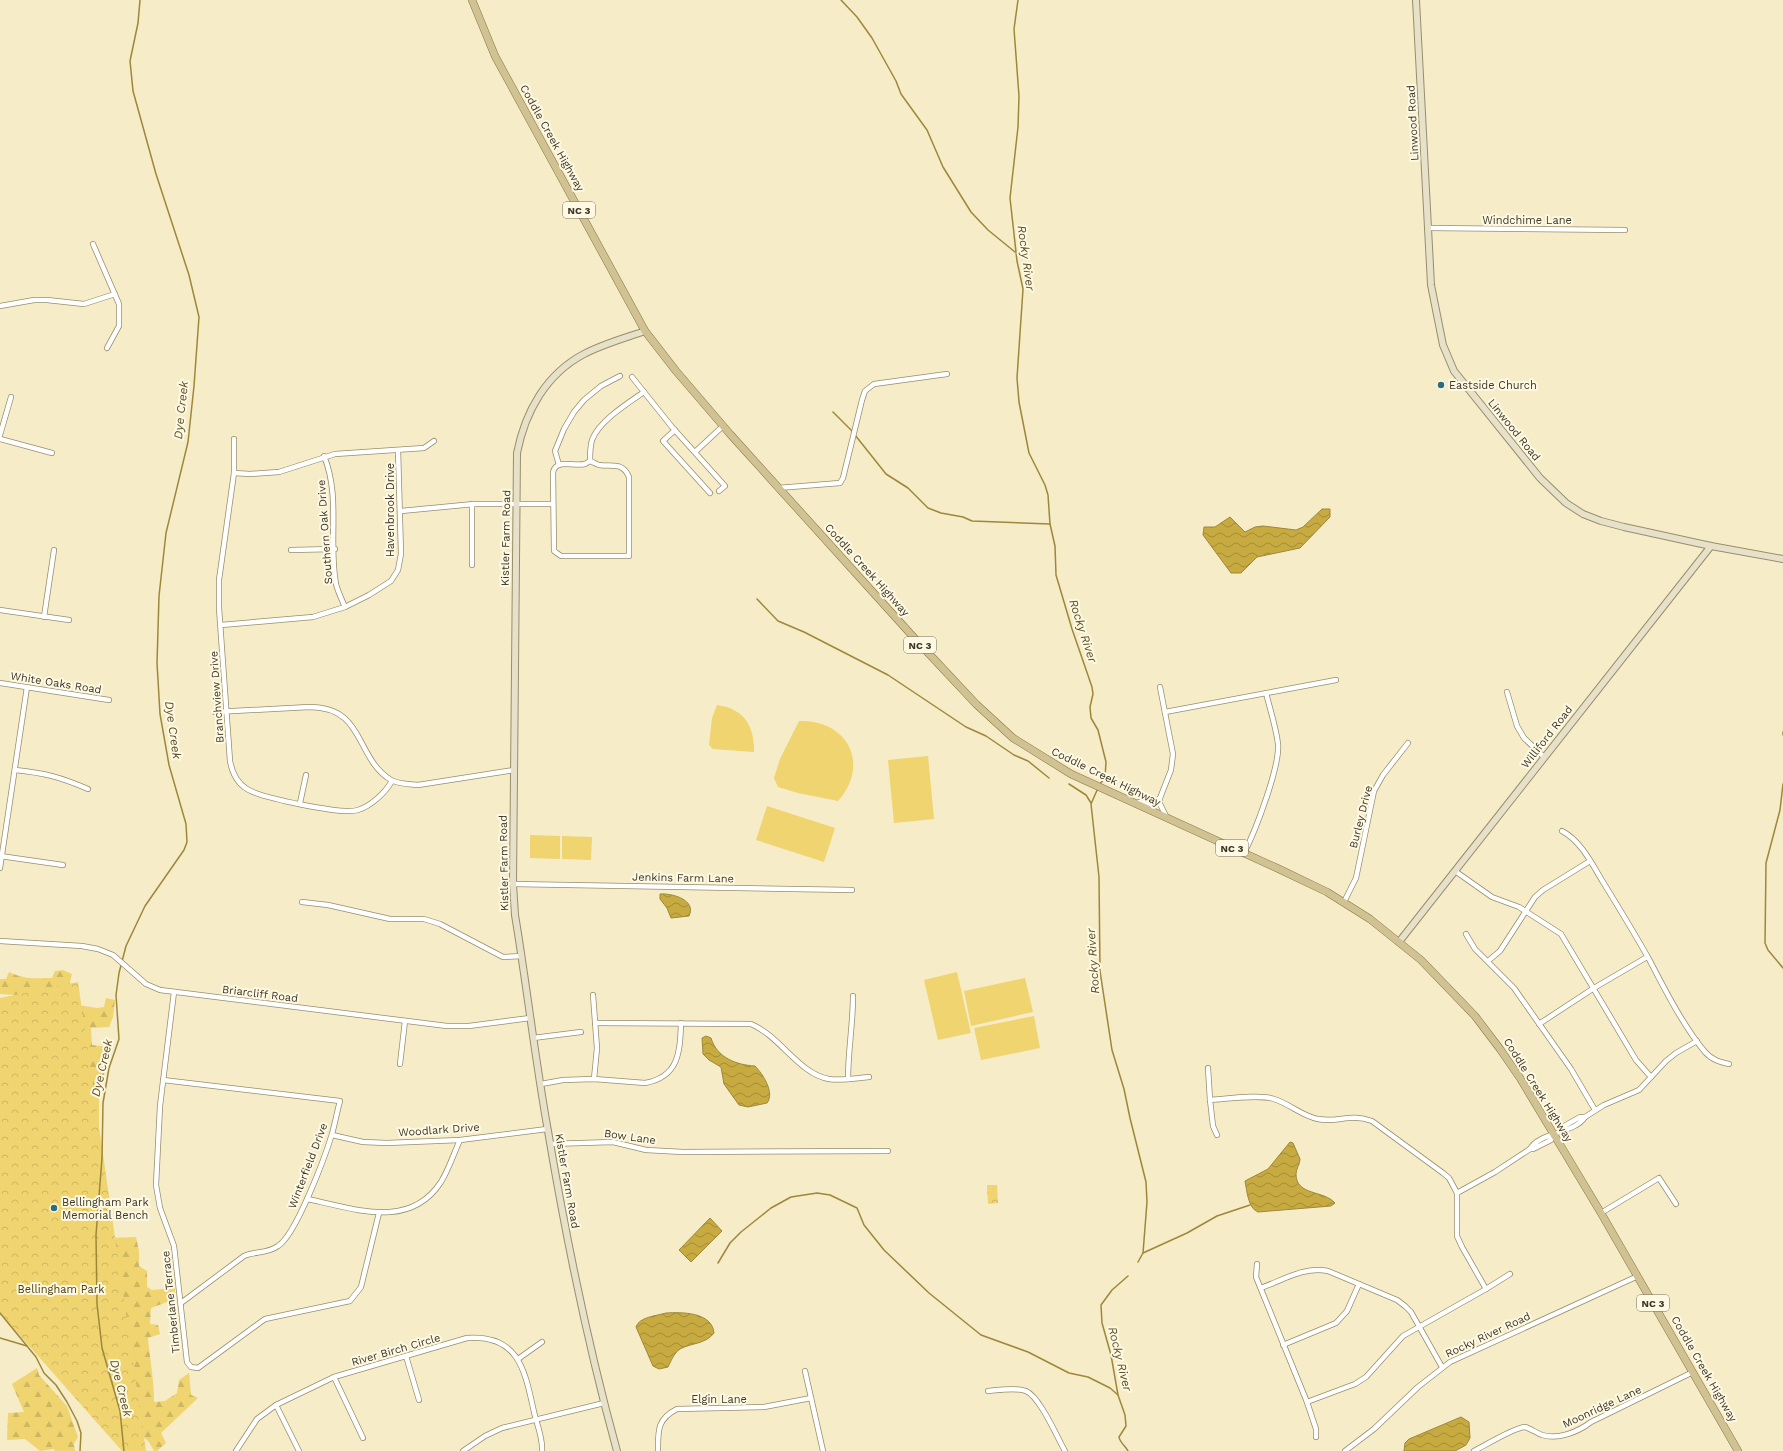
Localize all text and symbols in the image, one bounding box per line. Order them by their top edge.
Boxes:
street label: Coddle Creek Highway [517,82,587,194]
street label: Linwood Road [1405,85,1421,161]
road number: NC 3 [563,202,595,218]
street label: Windchime Lane [1482,214,1572,227]
water label: Rocky River [1014,224,1038,293]
place label: Eastside Church [1449,379,1537,392]
water label: Dye Creek [171,380,191,440]
marker: Eastside Church [1436,380,1446,390]
street label: Linwood Road [1485,396,1543,464]
street label: Havenbrook Drive [384,463,397,557]
street label: Southern Oak Drive [315,479,335,585]
street label: Kistler Farm Road [499,490,513,586]
street label: Coddle Creek Highway [822,521,912,619]
water label: Rocky River [1066,598,1100,666]
road number: NC 3 [904,637,936,653]
street label: Branchview Drive [207,651,227,743]
street label: White Oaks Road [10,669,102,697]
water label: Dye Creek [162,700,184,760]
street label: Williford Road [1519,703,1575,771]
street label: Coddle Creek Highway [1049,745,1163,809]
street label: Burley Drive [1347,784,1375,850]
street label: Kistler Farm Road [497,815,511,911]
road number: NC 3 [1216,840,1248,856]
street label: Jenkins Farm Lane [632,871,734,885]
water label: Rocky River [1084,926,1102,994]
street label: Briarcliff Road [221,983,299,1005]
street label: Coddle Creek Highway [1501,1036,1575,1145]
water label: Dye Creek [89,1038,115,1098]
street label: Winterfield Drive [286,1121,330,1211]
street label: Woodlark Drive [398,1121,480,1139]
street label: Bow Lane [603,1127,657,1147]
street label: Kistler Farm Road [552,1133,582,1229]
place label: Bellingham Park Memorial Bench [62,1196,149,1222]
marker: Bellingham Park Memorial Bench [49,1203,59,1213]
street label: Timberlane Terrace [159,1250,183,1354]
park label: Bellingham Park [18,1283,104,1296]
road number: NC 3 [1637,1295,1669,1311]
street label: Rocky River Road [1443,1310,1533,1360]
street label: Coddle Creek Highway [1668,1314,1740,1424]
water label: Rocky River [1105,1325,1135,1394]
street label: River Birch Circle [350,1331,442,1369]
water label: Dye Creek [107,1358,135,1418]
street label: Moonridge Lane [1560,1383,1644,1431]
street label: Elgin Lane [691,1393,747,1406]

